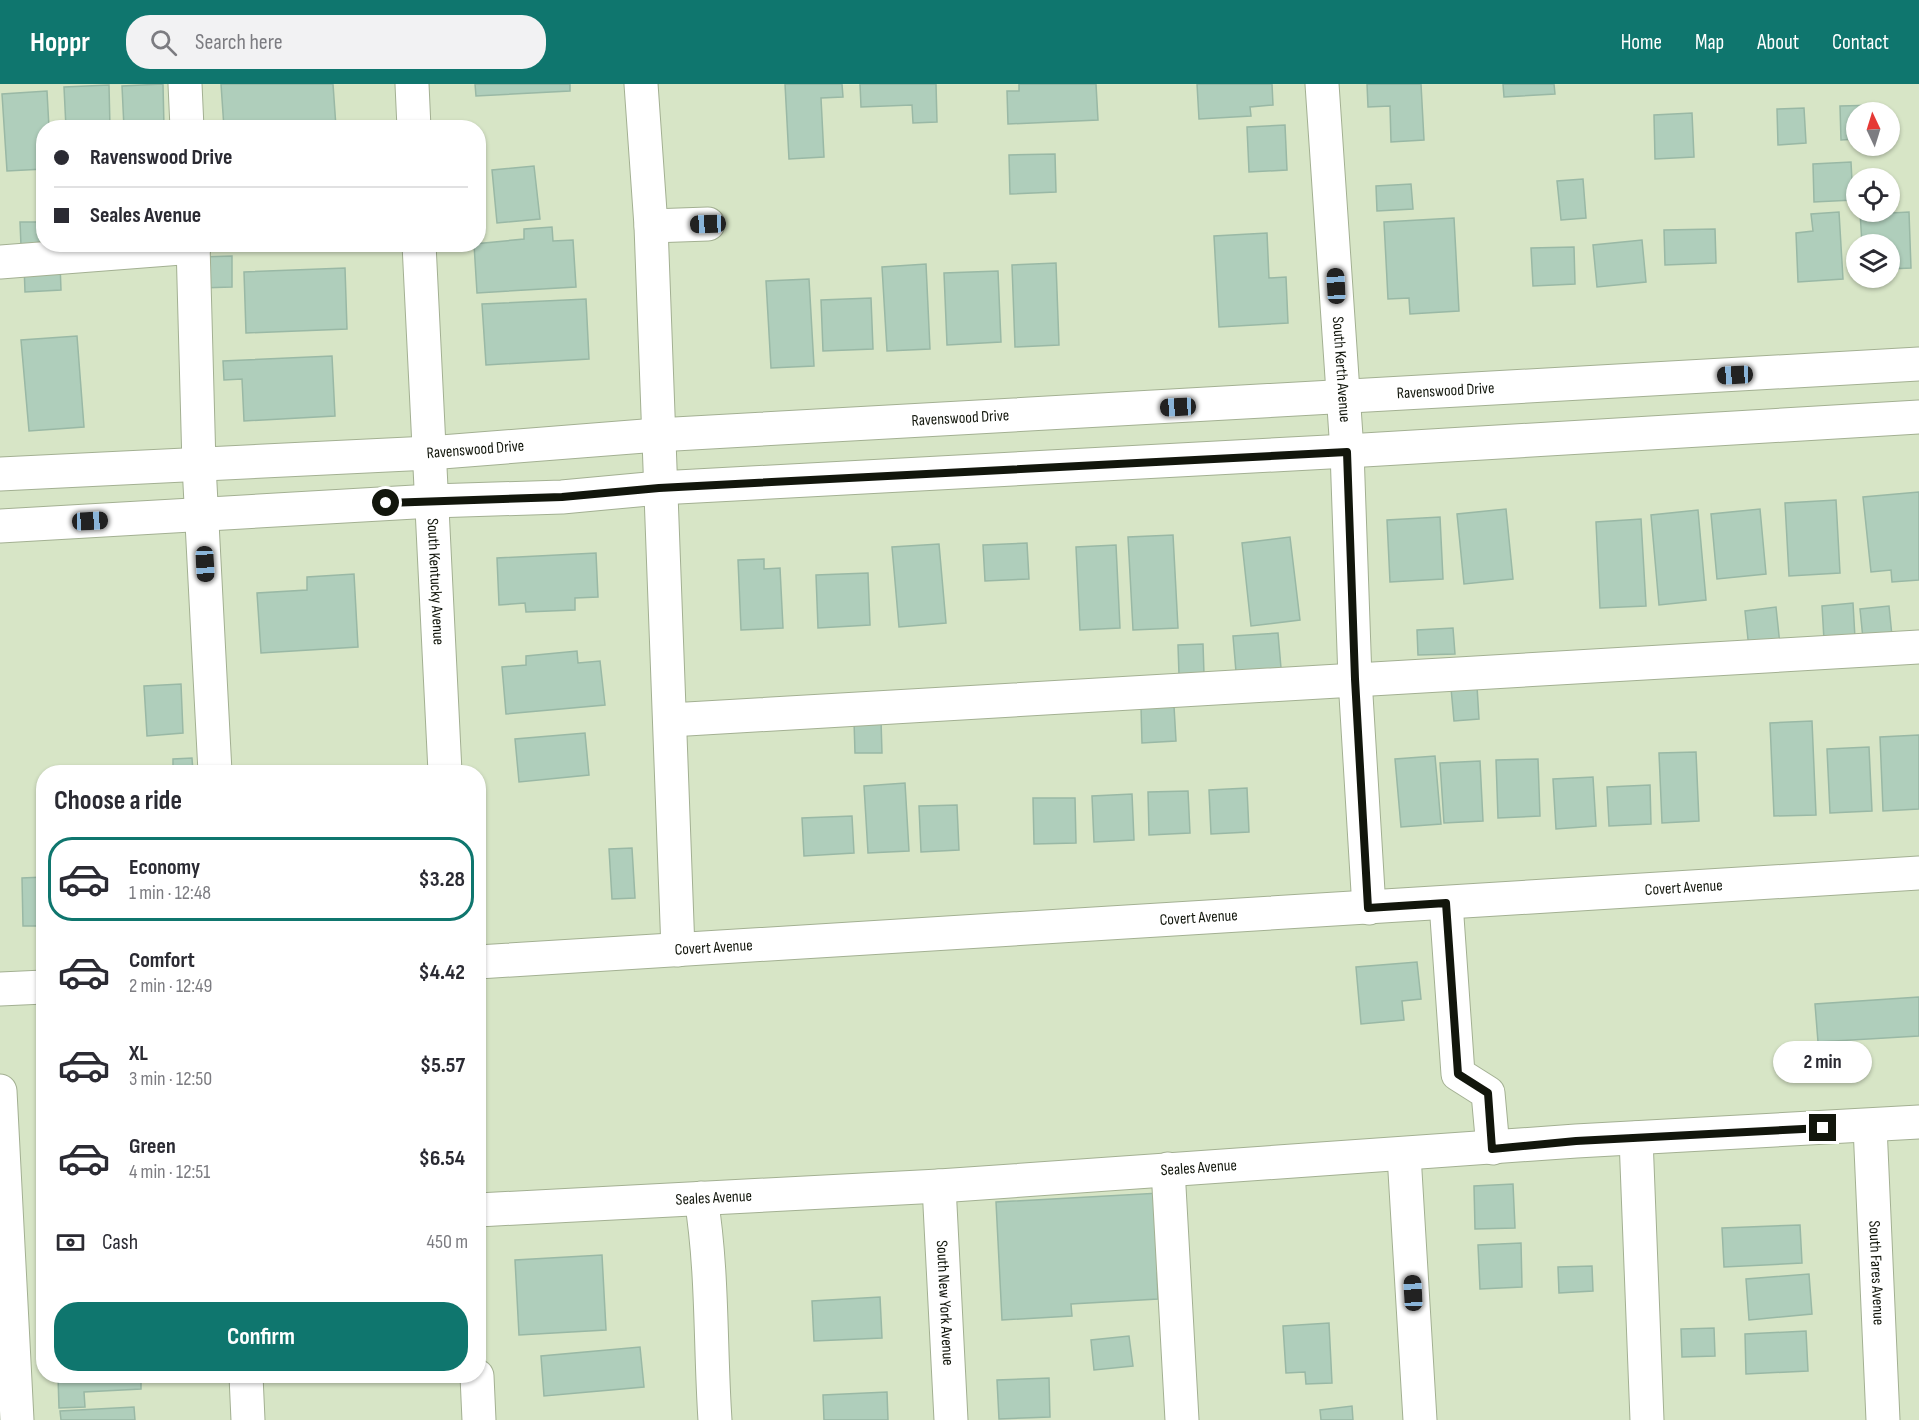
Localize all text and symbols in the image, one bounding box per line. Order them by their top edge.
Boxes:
search box [126,15,546,69]
text: Hoppr [30,26,90,59]
icon: search [147,26,180,59]
text: Search here [195,29,282,56]
text: Home [1621,30,1662,55]
text: Map [1695,30,1724,55]
text: About [1757,30,1799,55]
text: Contact [1832,30,1889,55]
north arrow [1846,102,1900,156]
map controls [1846,102,1900,288]
text: Ravenswood Drive [90,144,232,171]
button: locate [1846,168,1900,222]
text: Seales Avenue [90,202,201,229]
car [690,214,726,234]
button: layers [1846,234,1900,288]
car [1326,268,1346,304]
street label: South Kerth Avenue [1328,316,1355,423]
car [1717,365,1753,385]
street label: Ravenswood Drive [1396,378,1495,403]
car [1160,397,1196,417]
street label: Ravenswood Drive [911,406,1010,430]
street label: Ravenswood Drive [426,436,525,463]
route start [372,489,399,516]
car [72,511,108,531]
street label: South Kentucky Avenue [423,518,448,645]
car [195,546,215,582]
text: Choose a ride [54,785,182,817]
icon: car [57,852,111,906]
text: Economy [129,854,200,881]
text: $3.28 [418,866,465,893]
street label: Covert Avenue [1644,876,1723,899]
text: 1 min · 12:48 [129,881,211,905]
street label: Covert Avenue [1159,906,1238,929]
street label: Covert Avenue [674,936,753,959]
icon: car [57,945,111,999]
text: Comfort [129,947,195,974]
text: $4.42 [418,959,465,986]
text: 2 min · 12:49 [129,974,212,998]
icon: car [57,1038,111,1092]
text: XL [129,1040,148,1067]
callout: 2 min [1774,1041,1872,1083]
text: 2 min [1803,1050,1842,1074]
text: $5.57 [420,1052,465,1079]
text: 3 min · 12:50 [129,1067,212,1091]
route end [1809,1114,1836,1141]
icon: car [57,1131,111,1185]
text: Green [129,1133,176,1160]
text: $6.54 [419,1145,465,1172]
street label: Seales Avenue [1160,1155,1237,1180]
text: 4 min · 12:51 [129,1160,210,1184]
street label: Seales Avenue [675,1186,752,1209]
street label: South Fares Avenue [1865,1220,1888,1326]
icon: cash [54,1226,87,1259]
text: Cash [102,1229,138,1256]
text: 450 m [427,1230,468,1254]
street label: South New York Avenue [932,1240,958,1366]
car [1403,1275,1423,1311]
button: Confirm [54,1302,468,1371]

